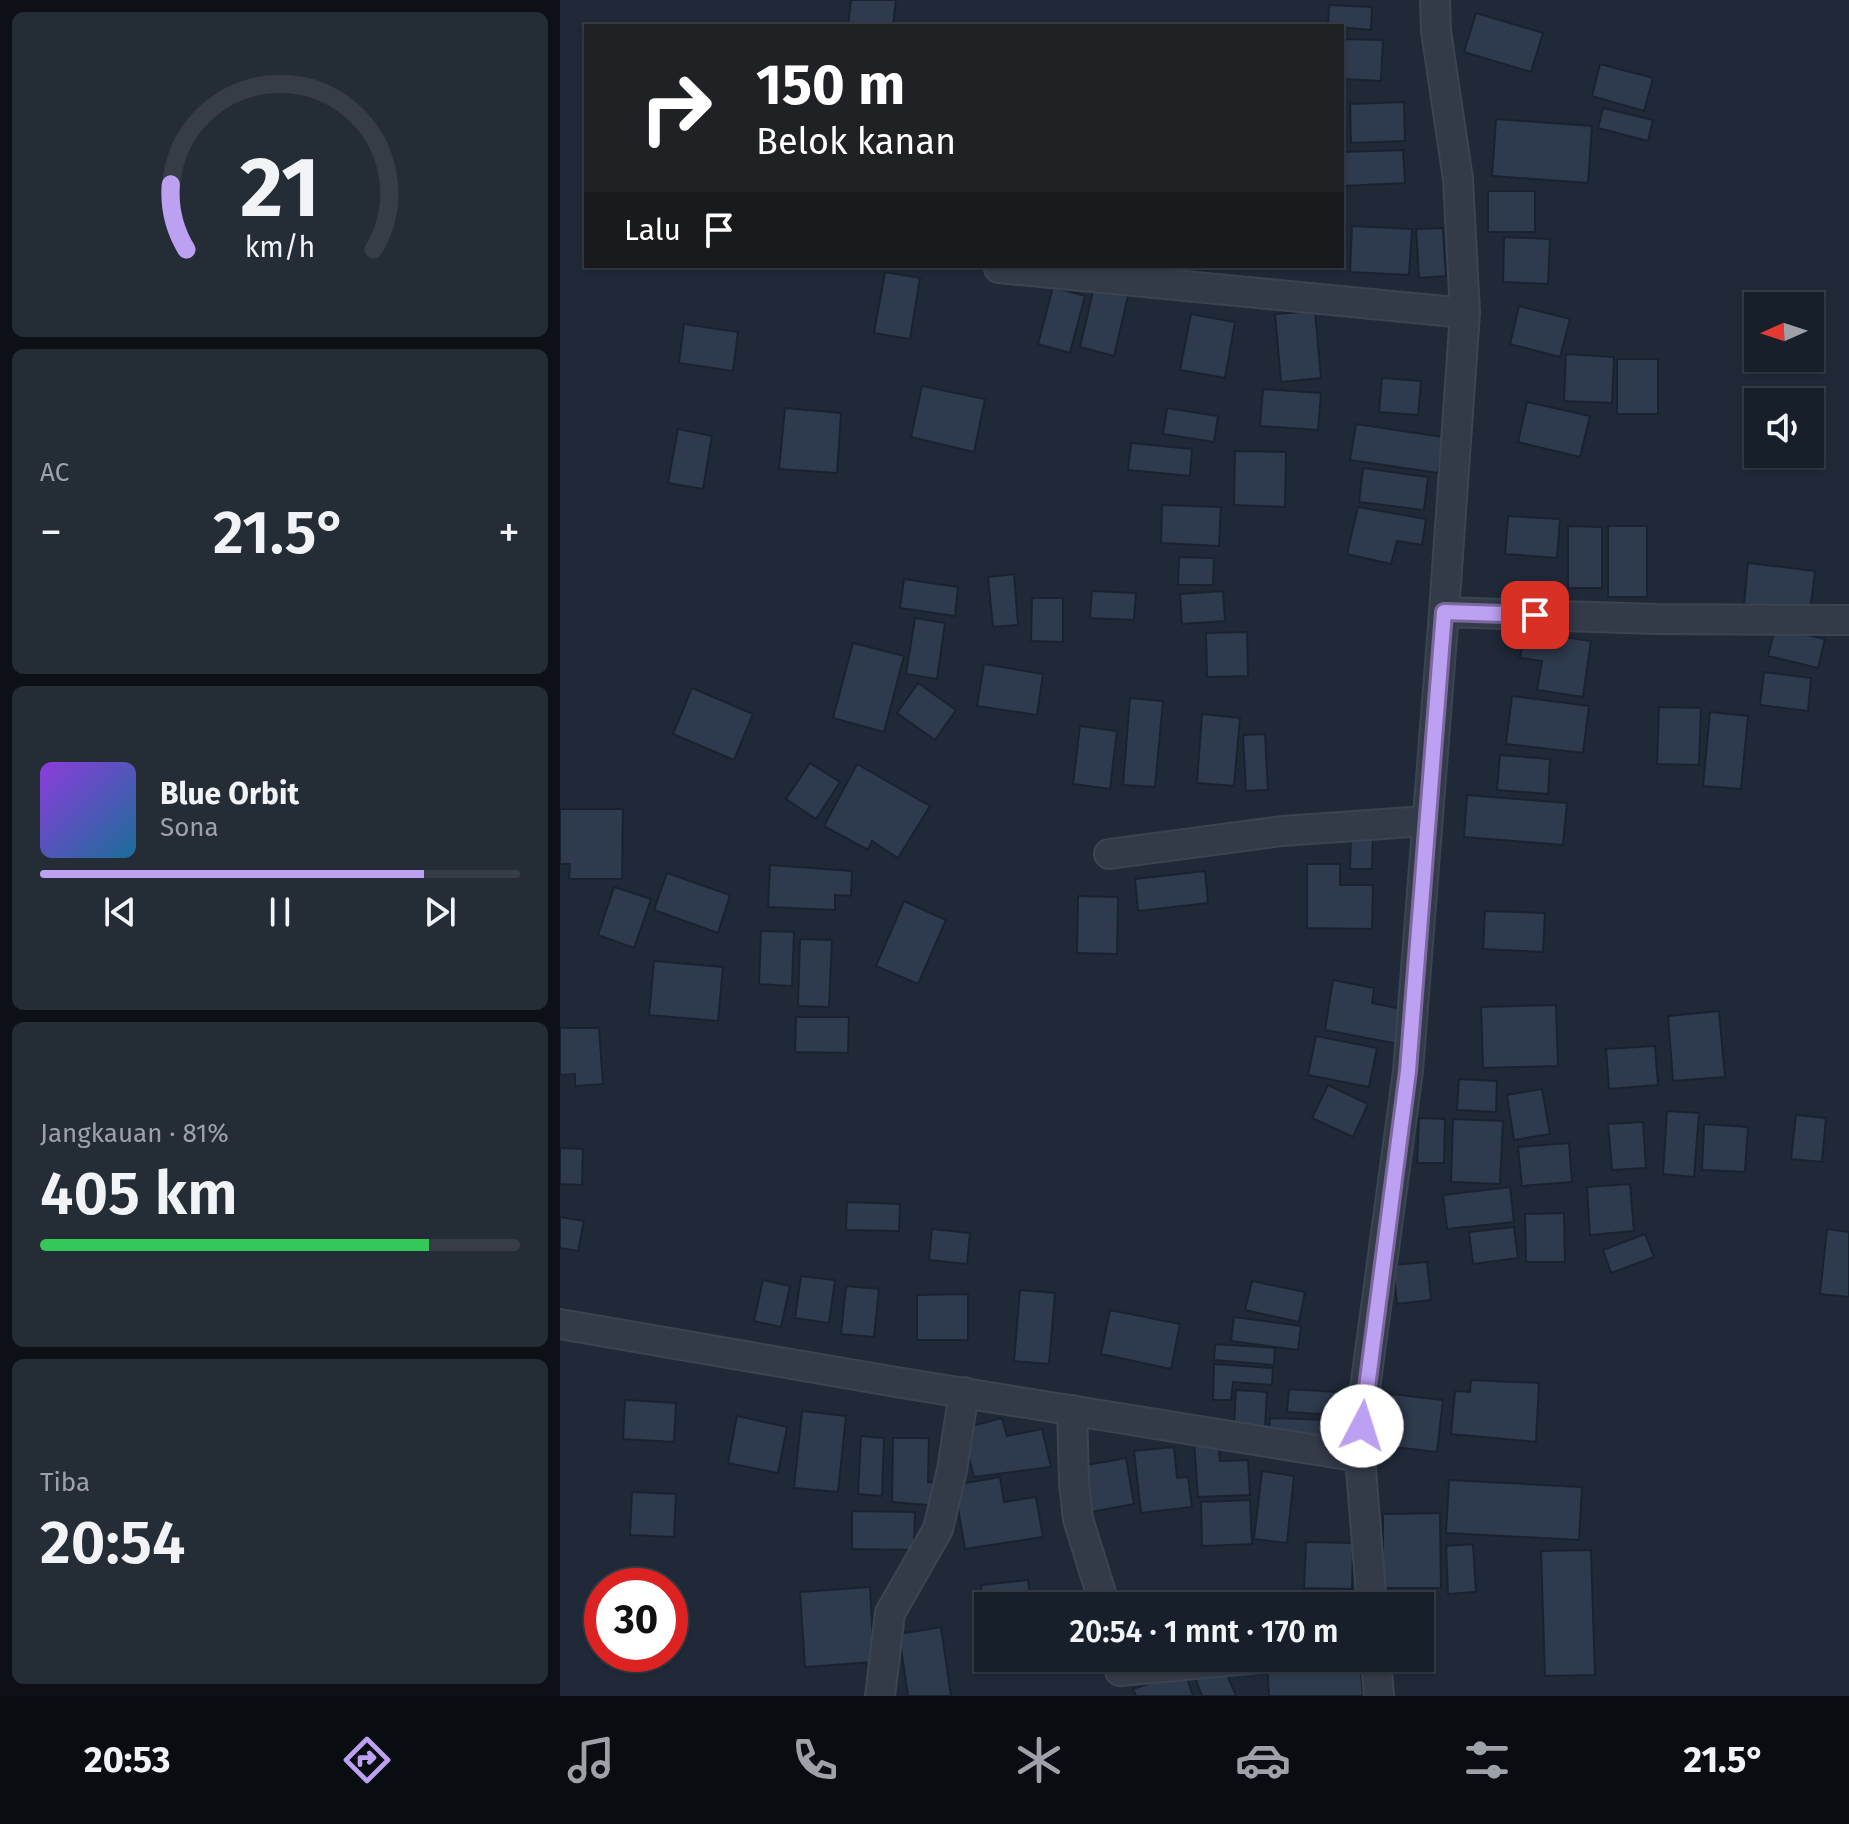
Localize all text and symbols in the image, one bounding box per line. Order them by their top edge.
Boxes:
text: 150 m [756,52,905,119]
icon: right [624,56,728,160]
text: Belok kanan [756,120,956,164]
text: 21 [240,138,320,238]
icon: arrive [697,208,741,252]
text: Lalu [624,212,681,248]
text: km/h [245,231,315,266]
north arrow [1744,292,1824,372]
map controls [1744,292,1824,468]
button: sound [1744,388,1824,468]
text: AC [40,457,69,488]
text: 21.5° [213,497,347,569]
text: − [40,506,62,559]
text: + [498,506,520,559]
pin [1501,581,1569,649]
icon: arrive [1513,593,1557,637]
text: Blue Orbit [160,776,299,812]
text: Sona [160,812,219,843]
icon: previous [98,890,142,934]
icon: pause [258,890,302,934]
icon: next [418,890,462,934]
text: Jangkauan · 81% [40,1118,229,1149]
text: 405 km [40,1158,238,1230]
position arrow [1320,1384,1404,1468]
text: Tiba [40,1467,90,1498]
text: 20:54 [40,1507,185,1579]
speed limit sign: 30 [584,1568,688,1672]
text: 20:54 · 1 mnt · 170 m [1070,1614,1338,1650]
icon: directions [339,1732,395,1788]
icon: music [563,1732,619,1788]
icon: phone [787,1732,843,1788]
icon: climate [1011,1732,1067,1788]
icon: car [1235,1732,1291,1788]
icon: filters [1459,1732,1515,1788]
text: 20:53 [84,1738,170,1782]
text: 21.5° [1684,1738,1765,1782]

